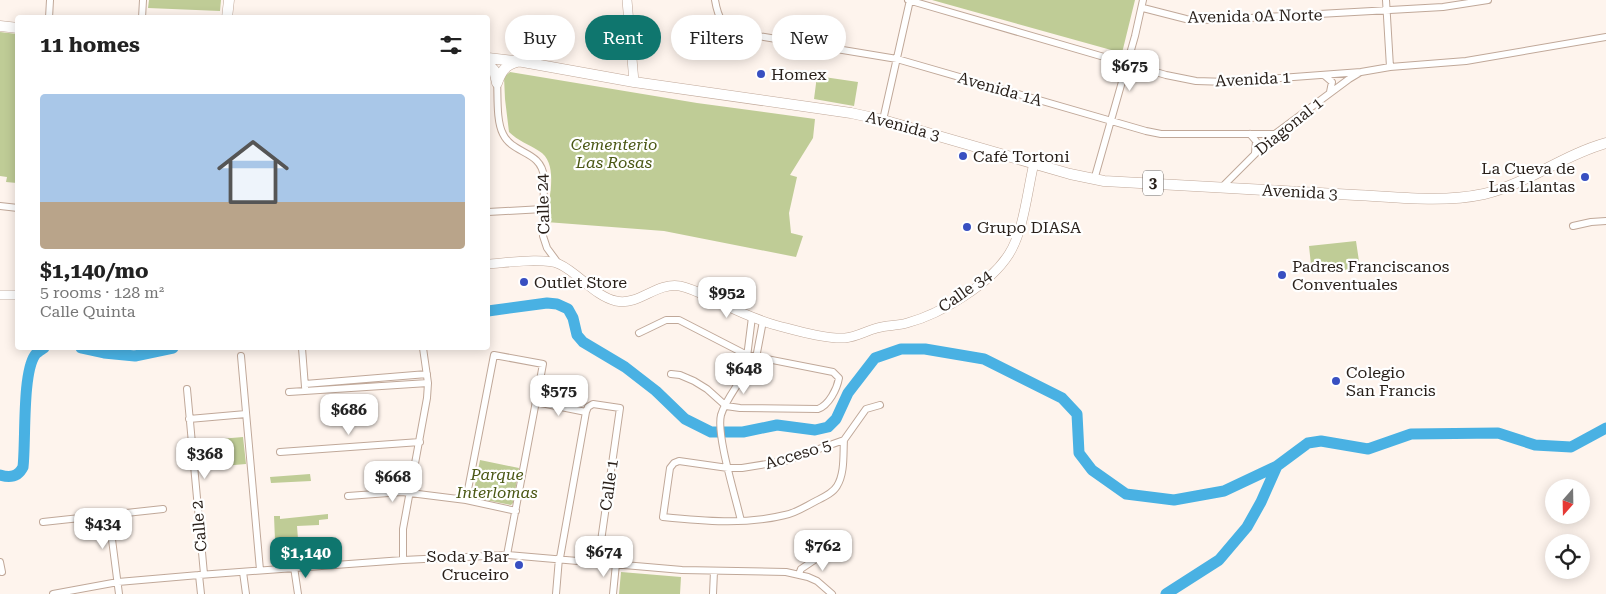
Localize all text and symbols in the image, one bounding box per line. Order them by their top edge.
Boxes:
street label: Avenida 0A Norte [1187,5,1323,27]
chip: Buy [505,15,575,60]
chip: Rent [585,15,661,60]
chip: Filters [671,15,762,60]
chip: New [772,15,846,60]
icon: filters [437,31,465,59]
text: 11 homes [40,33,140,57]
pin: $675 [1100,49,1160,92]
text: $675 [1112,56,1148,75]
place label: Homex [771,65,827,84]
marker: Homex [755,68,767,80]
street label: Avenida 1A [956,68,1045,110]
street label: Avenida 1 [1215,68,1291,90]
street label: Diagonal 1 [1251,93,1327,159]
street label: Avenida 3 [864,107,942,145]
icon: home [208,127,298,217]
park label: Cementerio Las Rosas [571,135,657,172]
place label: Café Tortoni [973,147,1070,166]
marker: Café Tortoni [957,150,969,162]
place label: La Cueva de Las Llantas [1481,159,1575,196]
road number: 3 [1143,170,1163,196]
marker: La Cueva de Las Llantas [1579,171,1591,183]
street label: Calle 24 [532,173,554,235]
street label: Avenida 3 [1262,181,1338,203]
place label: Grupo DIASA [977,218,1082,237]
marker: Grupo DIASA [961,221,973,233]
place label: Padres Franciscanos Conventuales [1292,257,1450,294]
text: $1,140/mo [40,259,149,283]
street label: Calle 34 [935,266,995,316]
marker: Padres Franciscanos Conventuales [1276,269,1288,281]
place label: Outlet Store [534,273,627,292]
marker: Outlet Store [518,276,530,288]
pin: $952 [697,276,757,319]
text: 5 rooms · 128 m² [40,283,164,302]
text: $952 [709,283,745,302]
text: Calle Quinta [40,302,136,321]
pin: $648 [714,352,774,395]
text: $648 [726,359,762,378]
place label: Colegio San Francis [1346,363,1436,400]
pin: $575 [529,374,589,417]
marker: Colegio San Francis [1330,375,1342,387]
text: $575 [541,381,577,400]
pin: $686 [319,394,379,436]
text: $686 [331,400,367,419]
street label: Acceso 5 [763,435,833,473]
pin: $368 [175,438,235,480]
text: $368 [187,444,223,463]
street label: Calle 1 [596,458,622,512]
pin: $668 [363,460,423,503]
park label: Parque Interlomas [455,465,538,502]
text: $668 [375,467,411,486]
north arrow [1545,479,1590,524]
map controls [1545,479,1590,579]
street label: Calle 2 [187,499,211,553]
pin: $434 [73,508,133,550]
text: $434 [85,514,121,533]
pin: $762 [793,530,853,572]
button: locate [1545,534,1590,579]
pin: $1,140 [265,536,347,579]
pin: $674 [574,536,634,578]
text: $762 [805,536,841,555]
text: $674 [586,542,622,561]
text: $1,140 [281,543,331,562]
place label: Soda y Bar Cruceiro [427,547,509,584]
marker: Soda y Bar Cruceiro [513,559,525,571]

